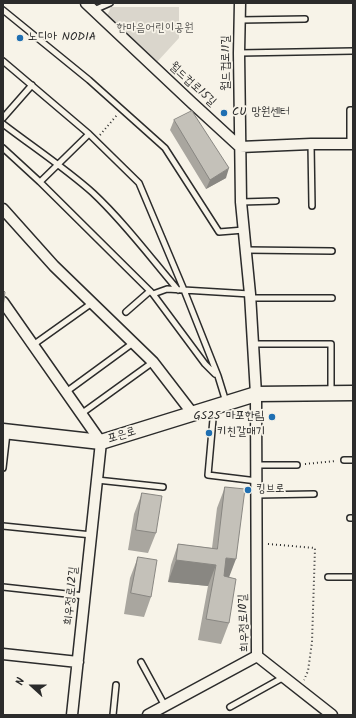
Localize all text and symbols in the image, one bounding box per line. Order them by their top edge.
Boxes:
park label: 한마음어린이공원 [116,22,194,36]
place label: 노디아 NODIA [28,31,96,45]
marker: 노디아 NODIA [15,33,25,43]
street label: 월드컵로11길 [220,35,234,91]
street label: 월드컵로15길 [166,60,218,110]
place label: CU 망원센터 [232,106,290,120]
marker: CU 망원센터 [219,108,229,118]
place label: GS25 마포한림 [193,410,264,424]
marker: GS25 마포한림 [267,412,277,422]
street label: 포은로 [106,425,138,447]
place label: 키친갈매기 [217,426,265,440]
marker: 키친갈매기 [204,428,214,438]
place label: 킹브로 [256,483,285,497]
marker: 킹브로 [243,485,253,495]
street label: 희우정로12길 [62,566,82,626]
street label: 희우정로10길 [237,594,253,652]
north arrow [12,666,52,706]
text: N [11,675,30,688]

